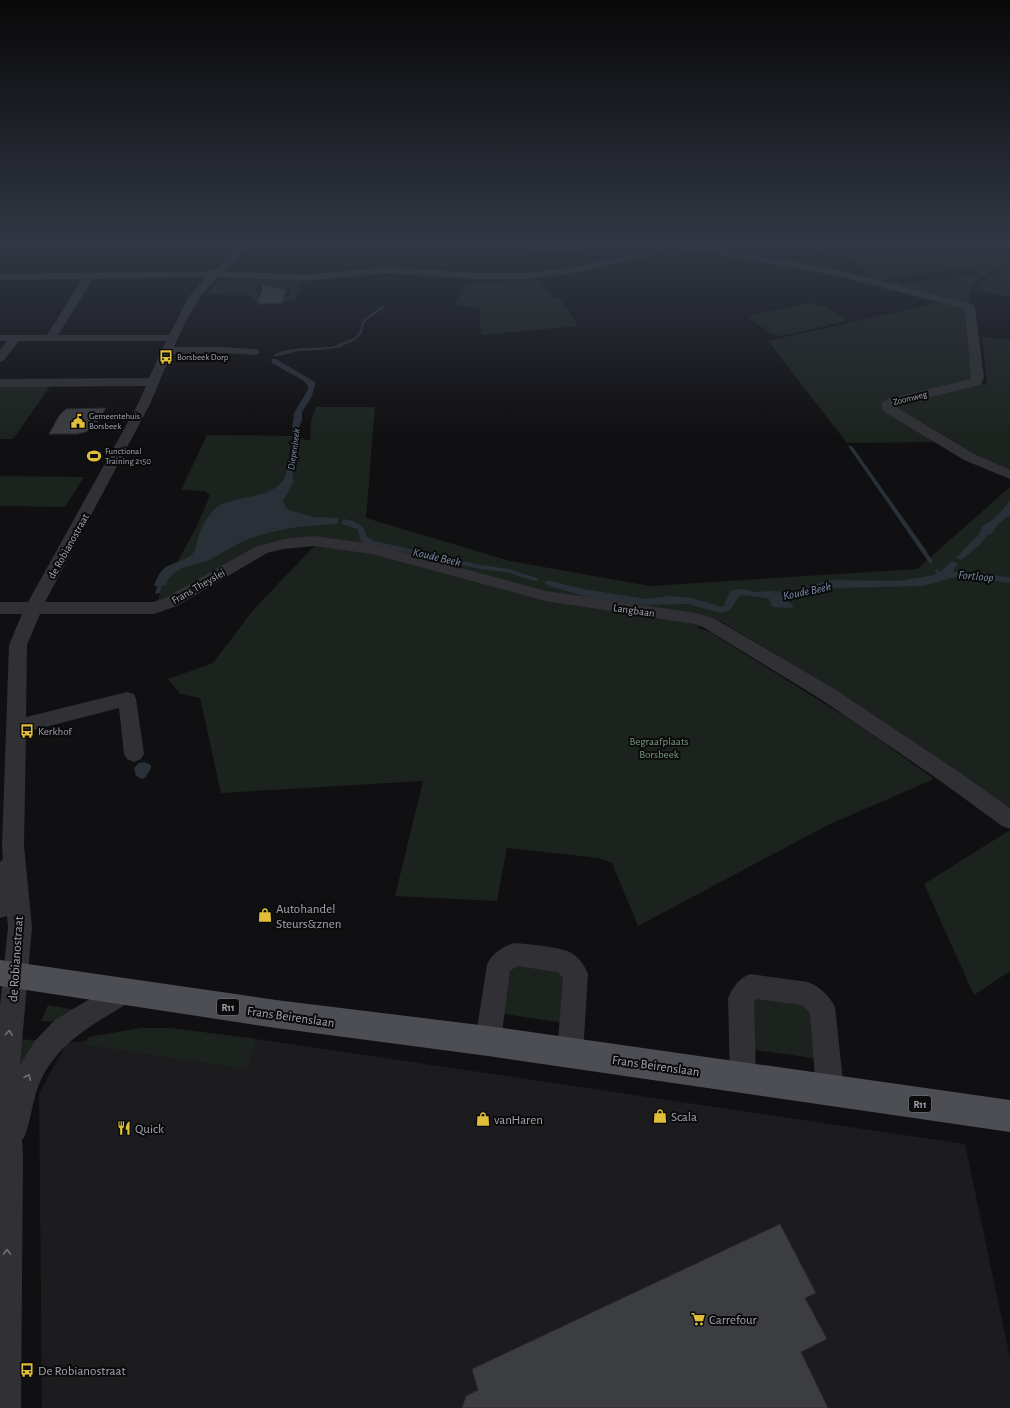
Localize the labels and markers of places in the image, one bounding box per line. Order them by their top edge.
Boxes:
bus stop icon: Borsbeek Dorp [158,349,174,365]
place label: Borsbeek Dorp [177,353,229,362]
place label: Gemeentehuis Borsbeek [89,412,140,431]
public building icon: Gemeentehuis Borsbeek [70,413,86,429]
place label: Functional Training 2150 [105,447,151,466]
sports icon: Functional Training 2150 [86,448,102,464]
bus stop icon: Kerkhof [19,723,35,739]
place label: Kerkhof [38,726,72,737]
place label: Autohandel Steurs&znen [276,903,341,931]
shop icon: Autohandel Steurs&znen [257,907,273,923]
shop icon: Scala [652,1108,668,1124]
shop icon: vanHaren [475,1111,491,1127]
place label: Scala [671,1111,697,1124]
place label: vanHaren [494,1114,543,1127]
restaurant icon: Quick [116,1120,132,1136]
place label: Quick [135,1123,164,1136]
supermarket icon: Carrefour [690,1311,706,1327]
place label: Carrefour [709,1314,758,1327]
bus stop icon: De Robianostraat [19,1362,35,1378]
place label: De Robianostraat [38,1365,126,1378]

